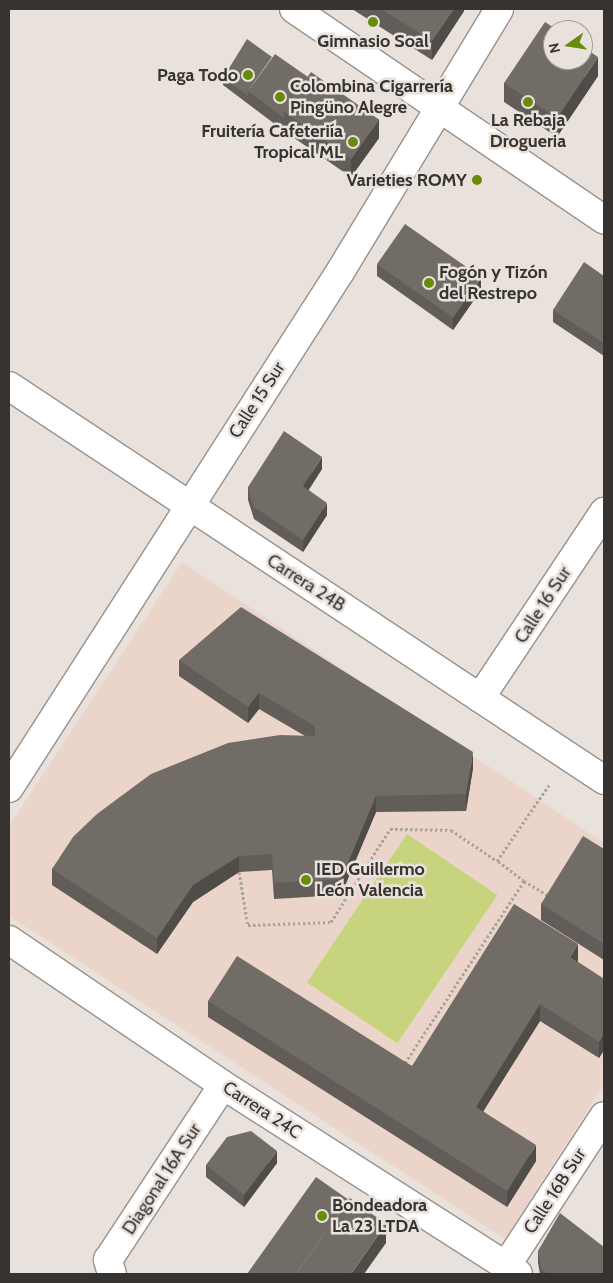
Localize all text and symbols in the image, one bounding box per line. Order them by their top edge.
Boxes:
marker: Gimnasio Soal [367,16,379,28]
north arrow [543,20,593,70]
place label: Gimnasio Soal [317,30,429,52]
text: N [544,41,564,55]
place label: Paga Todo [157,64,238,86]
marker: Paga Todo [242,69,254,81]
place label: Colombina Cigarrería Pingüno Alegre [290,76,453,118]
marker: Colombina Cigarrería Pingüno Alegre [274,91,286,103]
marker: La Rebaja Drogueria [522,96,534,108]
place label: La Rebaja Drogueria [490,110,566,152]
place label: Fruitería Cafeteriía Tropical ML [201,121,343,163]
marker: Fruitería Cafeteriía Tropical ML [347,136,359,148]
place label: Varieties ROMY [346,169,467,191]
marker: Varieties ROMY [471,174,483,186]
place label: Fogón y Tizón del Restrepo [439,262,548,304]
marker: Fogón y Tizón del Restrepo [423,277,435,289]
street label: Calle 15 Sur [224,358,290,442]
street label: Carrera 24B [263,550,349,616]
street label: Calle 16 Sur [510,563,576,647]
place label: IED Guillermo León Valencia [316,859,425,902]
marker: IED Guillermo León Valencia [300,874,312,886]
street label: Carrera 24C [219,1077,305,1143]
street label: Diagonal 16A Sur [118,1119,206,1239]
street label: Calle 16B Sur [519,1144,591,1238]
place label: Bondeadora La 23 LTDA [332,1195,427,1238]
marker: Bondeadora La 23 LTDA [316,1210,328,1222]

